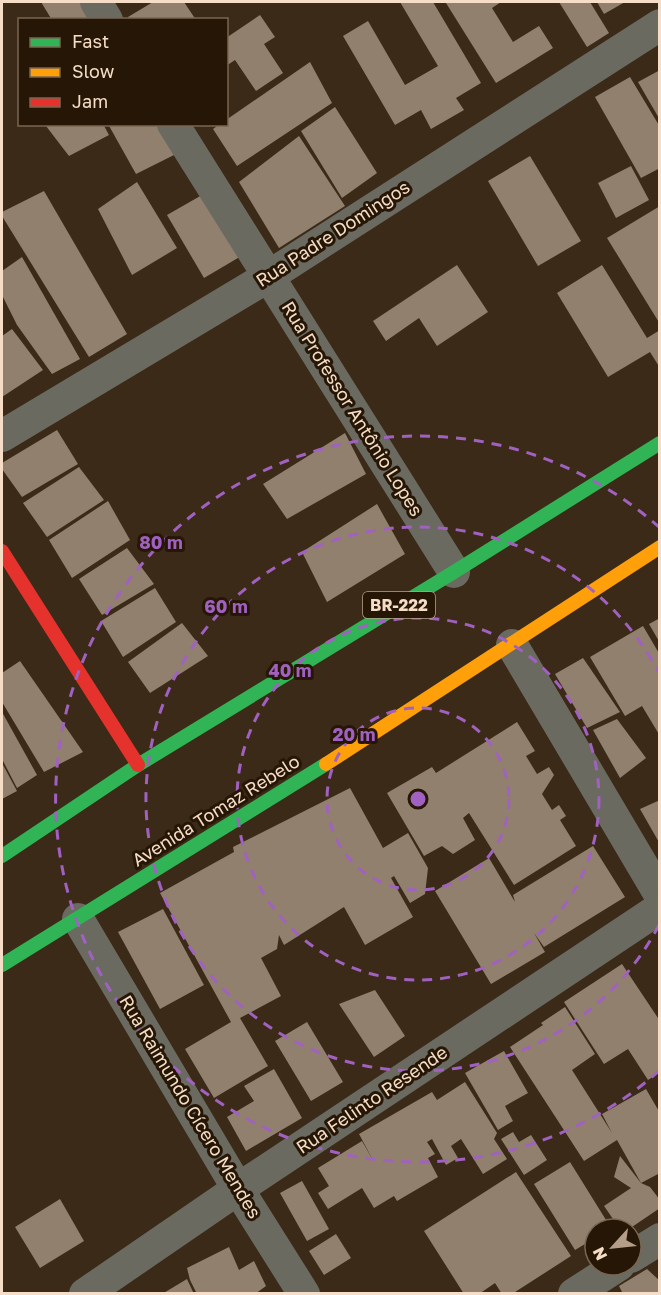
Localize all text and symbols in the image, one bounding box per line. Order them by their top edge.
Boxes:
legend [18,18,228,126]
text: Fast [72,30,109,52]
text: Slow [72,60,115,82]
text: Jam [72,90,108,112]
street label: Rua Padre Domingos [252,175,413,291]
street label: Rua Professor Antônio Lopes [278,297,428,520]
text: 80 m [139,531,183,553]
road number: BR-222 [363,592,435,618]
text: 60 m [204,595,248,617]
text: 40 m [268,659,312,681]
text: 20 m [333,723,375,745]
street label: Avenida Tomaz Rebelo [128,750,303,871]
centre of rings [408,789,428,809]
street label: Rua Raimundo Cícero Mendes [115,991,266,1222]
street label: Rua Felinto Resende [292,1040,451,1158]
north arrow [583,1217,643,1277]
text: N [588,1244,611,1264]

